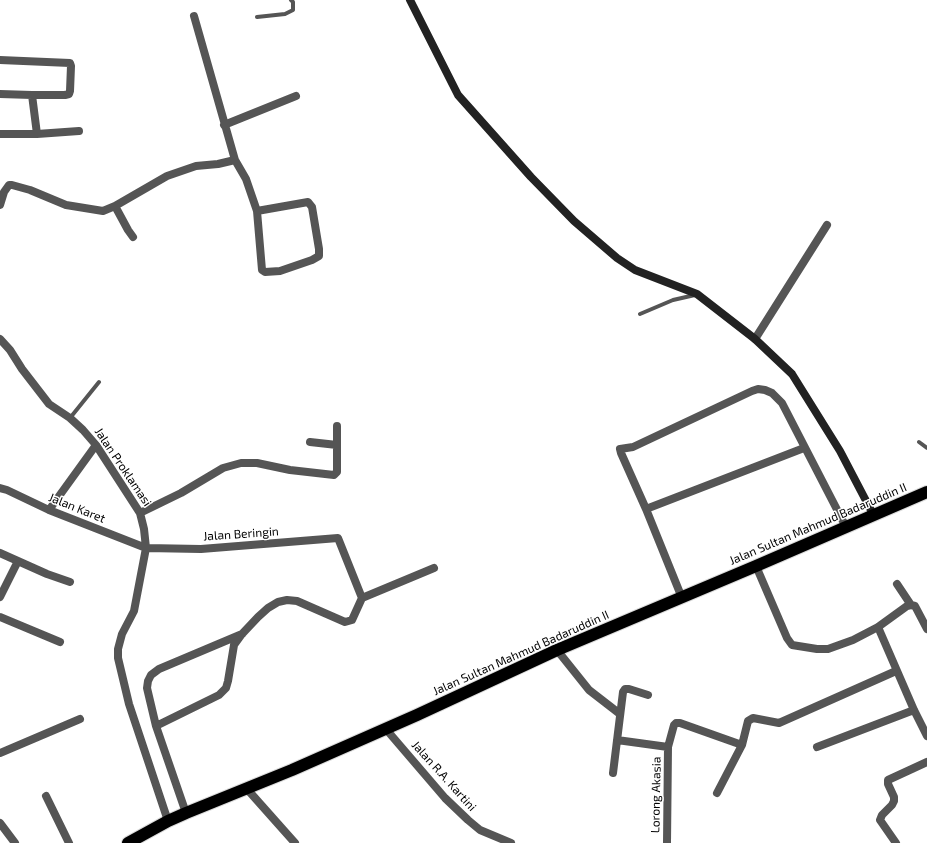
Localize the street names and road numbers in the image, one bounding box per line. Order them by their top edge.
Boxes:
street label: Jalan Proklamasi [91,425,155,509]
street label: Jalan Sultan Mahmud Badaruddin II [727,480,909,568]
street label: Jalan Karet [47,490,107,526]
street label: Jalan Beringin [203,524,279,544]
street label: Jalan Sultan Mahmud Badaruddin II [431,608,611,698]
street label: Jalan R.A. Kartini [409,738,479,814]
street label: Lorong Akasia [648,757,664,833]

